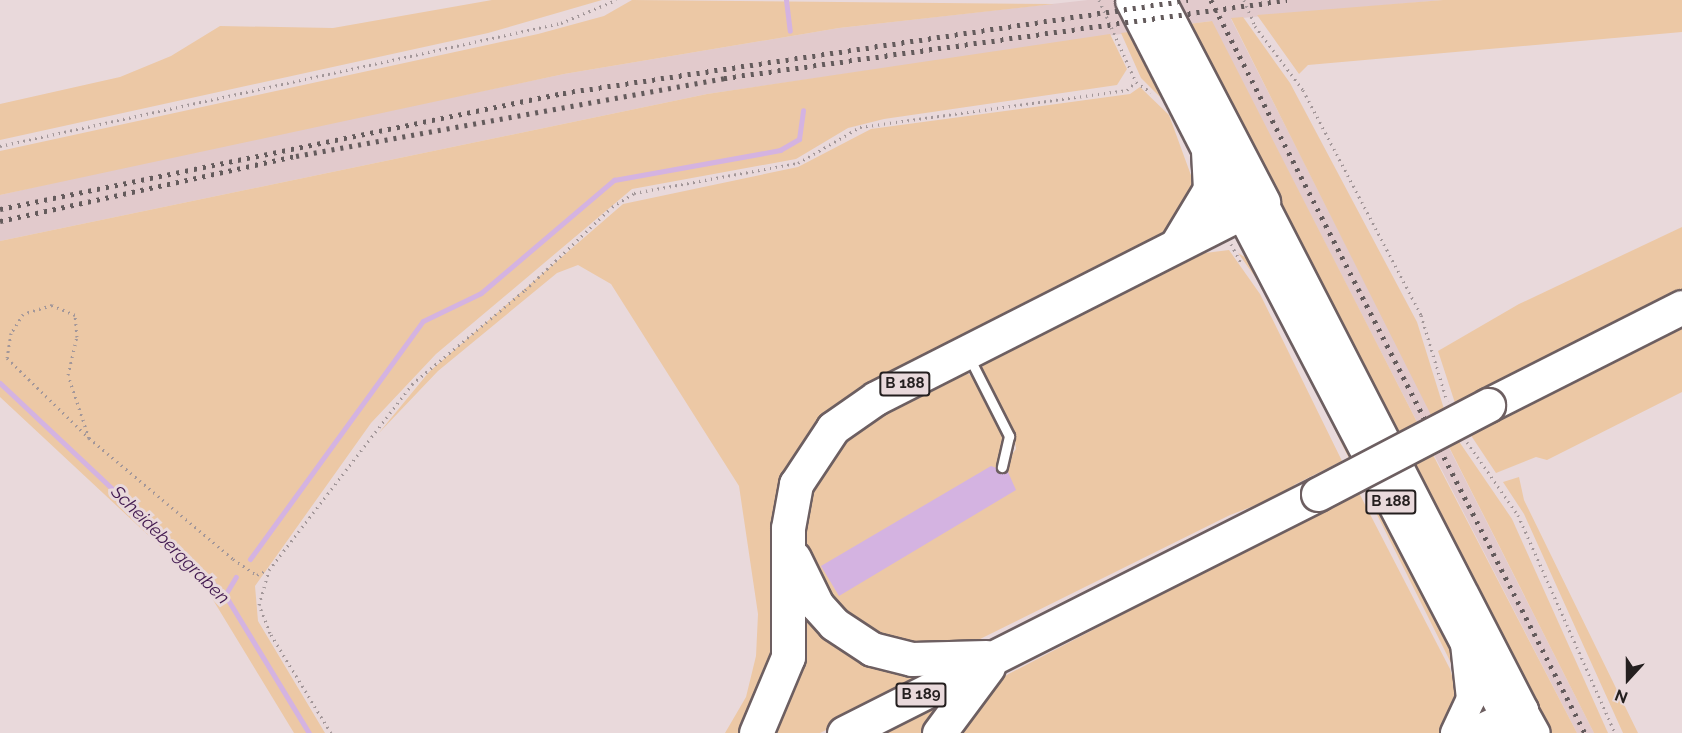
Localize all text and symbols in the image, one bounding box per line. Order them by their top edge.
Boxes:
road number: B 188 [878,372,932,396]
water label: Scheideberggraben [106,481,234,609]
road number: B 188 [1364,490,1418,514]
north arrow [1598,649,1658,709]
road number: B 189 [894,683,948,707]
text: N [1612,685,1630,707]

